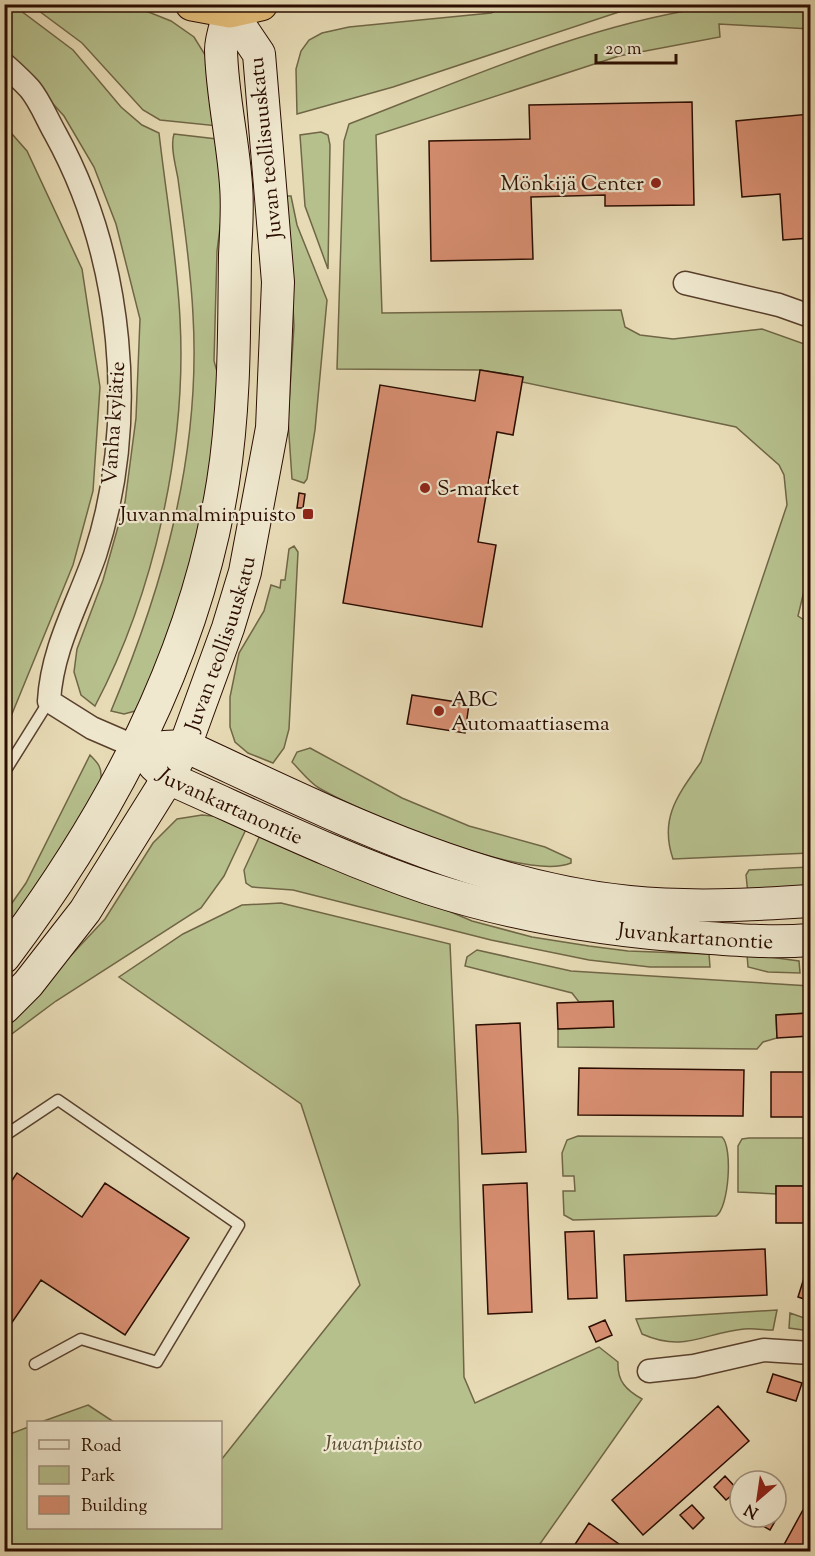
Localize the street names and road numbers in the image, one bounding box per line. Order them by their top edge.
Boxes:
street label: Juvan teollisuuskatu [243,55,292,241]
street label: Vanha kylätie [96,360,134,486]
street label: Juvan teollisuuskatu [178,554,265,737]
street label: Juvankartanontie [149,762,307,854]
street label: Juvankartanontie [615,916,773,958]

